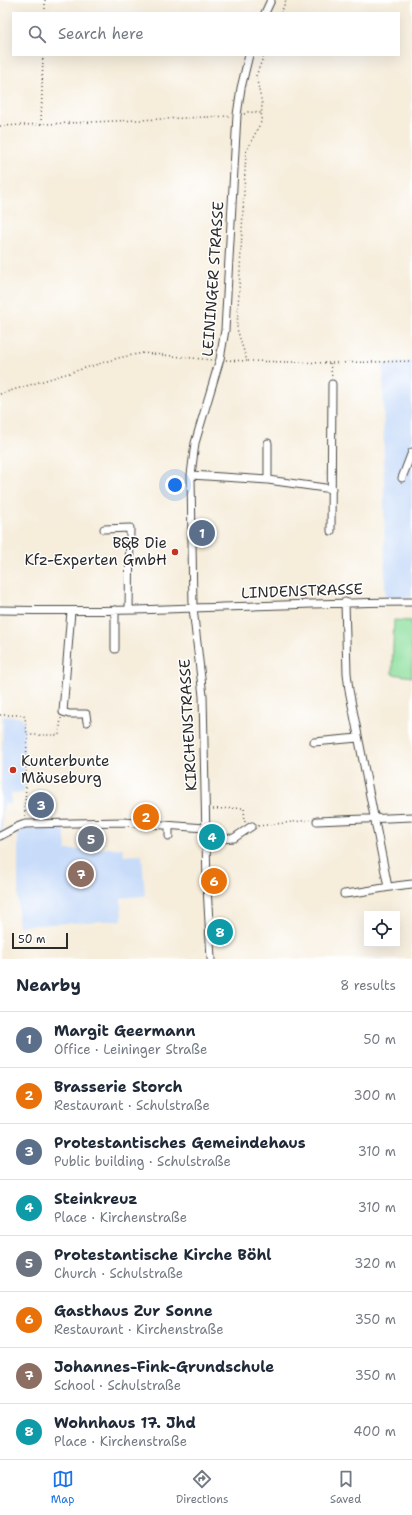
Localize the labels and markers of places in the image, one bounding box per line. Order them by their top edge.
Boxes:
pin: 1 [189,518,215,548]
place label: B&B Die Kfz-Experten GmbH [24,533,167,570]
marker: B&B Die Kfz-Experten GmbH [170,547,180,557]
place label: Kunterbunte Mäuseburg [21,751,110,788]
marker: Kunterbunte Mäuseburg [8,765,18,775]
pin: 3 [28,790,54,820]
pin: 2 [133,802,159,832]
pin: 4 [199,822,225,852]
pin: 5 [78,824,104,854]
pin: 7 [68,859,94,889]
pin: 6 [201,866,227,896]
pin: 8 [207,917,233,947]

